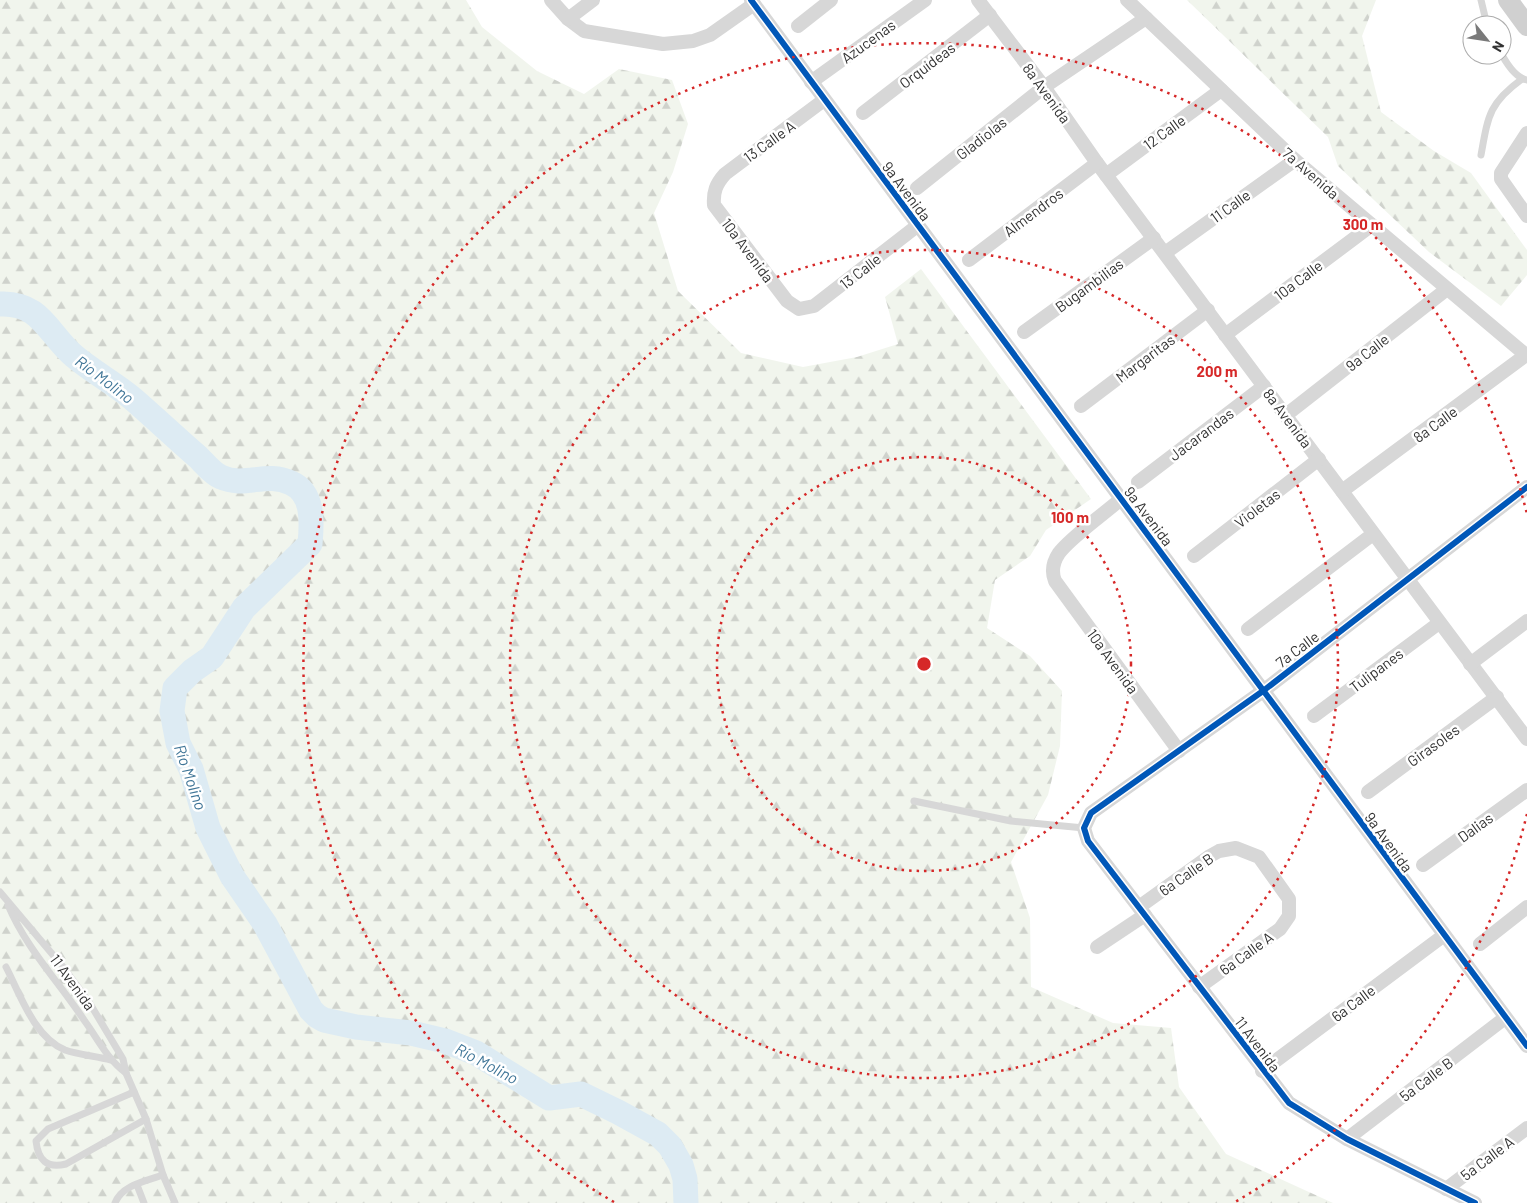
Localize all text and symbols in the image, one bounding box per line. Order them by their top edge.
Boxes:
street label: Azucenas [837,15,899,67]
north arrow [1462,15,1512,65]
street label: Orquídeas [896,38,958,92]
text: N [1489,38,1508,55]
street label: 8a Avenida [1019,59,1075,127]
street label: 12 Calle [1139,111,1189,153]
street label: Gladiolas [952,113,1010,163]
street label: 13 Calle A [740,116,798,166]
street label: 7a Avenida [1279,144,1343,202]
street label: 9a Avenida [879,158,935,224]
street label: Almendros [1000,184,1066,240]
street label: 11 Calle [1206,185,1254,227]
street label: 10a Avenida [718,214,778,286]
text: 300 m [1343,215,1383,233]
street label: 13 Calle [836,249,884,293]
street label: Bugambilias [1052,254,1126,316]
street label: 10a Calle [1270,256,1326,304]
street label: Margaritas [1112,330,1178,386]
street label: 9a Calle [1342,330,1392,374]
water label: Río Molino [72,351,138,407]
text: 200 m [1196,362,1238,380]
street label: 8a Avenida [1260,385,1316,451]
street label: 8a Calle [1409,402,1461,446]
street label: Jacarandas [1165,404,1237,464]
street label: 9a Avenida [1121,483,1177,549]
street label: Violetas [1231,485,1283,531]
text: 100 m [1051,508,1089,526]
street label: 10a Avenida [1083,625,1143,697]
street label: 7a Calle [1272,627,1322,671]
street label: Tulipanes [1346,644,1406,696]
centre of rings [915,655,933,673]
street label: Girasoles [1403,720,1463,770]
water label: Río Molino [171,742,211,812]
street label: 9a Avenida [1361,808,1417,876]
street label: Dalias [1454,808,1496,846]
street label: 6a Calle B [1155,849,1217,899]
street label: 6a Calle A [1216,927,1276,979]
street label: 11 Avenida [47,950,99,1014]
street label: 6a Calle [1328,981,1378,1025]
street label: 11 Avenida [1231,1013,1285,1075]
water label: Río Molino [452,1039,522,1087]
street label: 5a Calle B [1396,1053,1456,1105]
street label: 5a Calle A [1457,1132,1517,1184]

